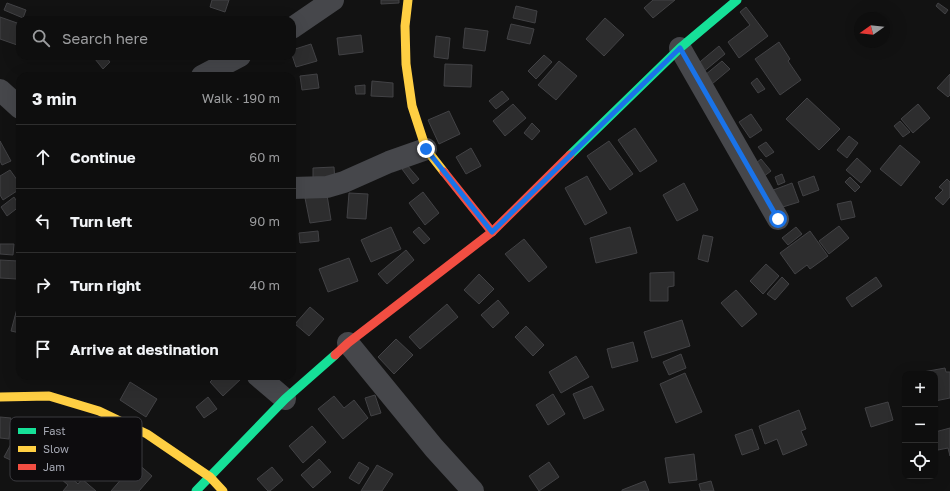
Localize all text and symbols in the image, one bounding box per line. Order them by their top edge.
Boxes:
north arrow [854,12,890,48]
search box [16,16,296,60]
icon: search [30,27,52,49]
text: Search here [62,29,148,47]
text: 3 min [32,88,76,109]
text: Walk · 190 m [202,90,280,106]
route end [417,140,435,158]
icon: ahead [32,146,54,168]
text: Continue [70,148,136,166]
text: 60 m [249,149,280,165]
icon: left [32,210,54,232]
route start [769,210,787,228]
text: Turn left [70,212,132,230]
text: 90 m [249,213,280,229]
icon: right [32,274,54,296]
text: Turn right [70,276,141,294]
text: 40 m [249,277,280,293]
icon: arrive [32,338,54,360]
text: Arrive at destination [70,340,219,358]
map controls [902,371,938,479]
button: + [902,371,938,407]
button: − [902,407,938,443]
legend [10,417,142,481]
text: Fast [43,424,66,437]
text: Slow [43,442,69,455]
button: locate [902,443,938,479]
text: Jam [43,460,65,473]

